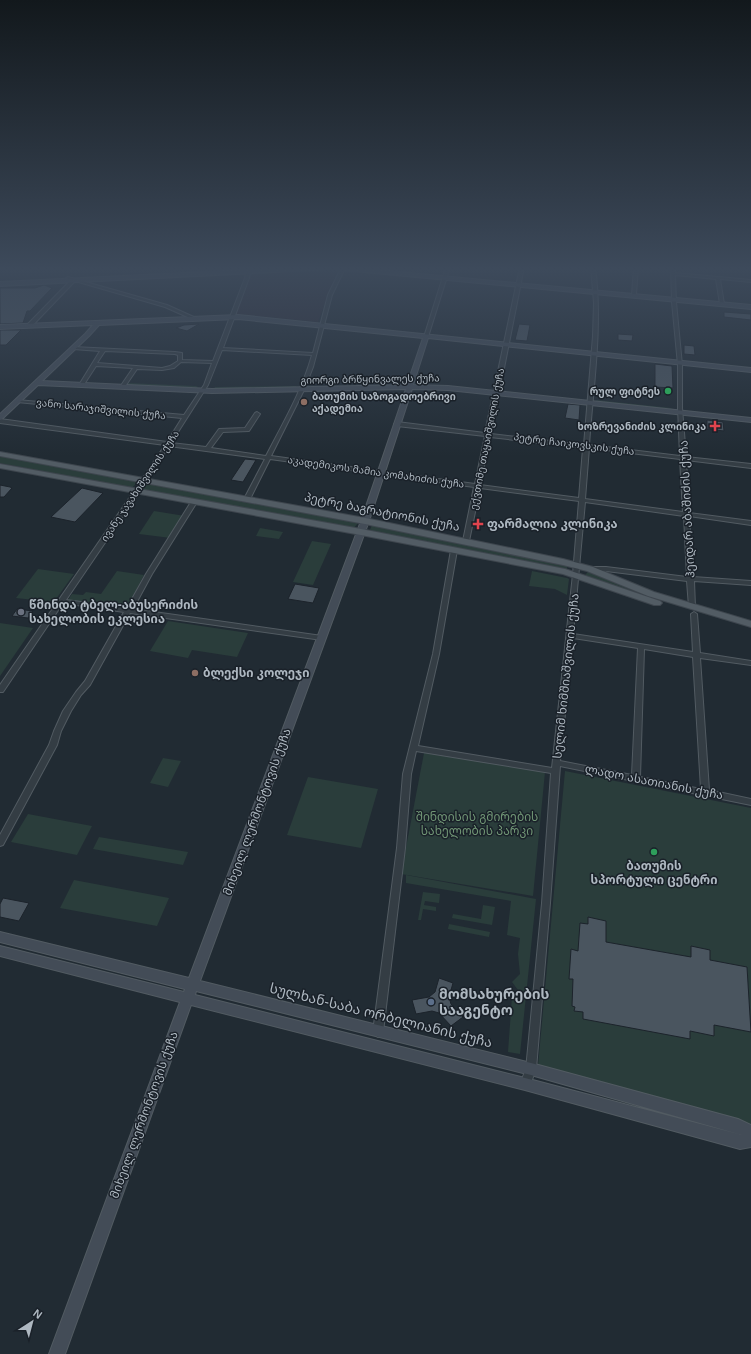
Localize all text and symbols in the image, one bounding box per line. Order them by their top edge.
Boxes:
street label: ექვთიმე თაყაიშვილის ქუჩა [468,367,507,511]
street label: გიორგი ბრწყინვალეს ქუჩა [300,372,440,387]
place label: რულ ფიტნეს [590,386,660,398]
marker: რულ ფიტნეს [663,386,673,396]
place label: ბათუმის საზოგადოებრივი აქადემია [312,391,456,415]
street label: ვანო სარაჯიშვილის ქუჩა [36,397,166,422]
marker: ბათუმის საზოგადოებრივი აქადემია [299,397,309,407]
marker: ხოზრევანიძის კლინიკა [709,420,721,432]
place label: ხოზრევანიძის კლინიკა [578,421,706,433]
street label: ივანე ჯავახიშვილის ქუჩა [99,428,182,544]
street label: პეტრე ჩაიკოვსკის ქუჩა [513,431,635,458]
street label: ჰეიდარ აბაშიძის ქუჩა [676,440,699,578]
street label: აკადემიკოს მამია კომახიძის ქუჩა [287,454,465,491]
street label: პეტრე ბაგრატიონის ქუჩა [303,490,461,534]
place label: ფარმალია კლინიკა [487,517,618,532]
marker: ფარმალია კლინიკა [472,518,484,530]
street label: სელიმ ხიმშიაშვილის ქუჩა [550,593,583,759]
place label: წმინდა ტბელ-აბუსერიძის სახელობის ეკლესია [29,598,198,627]
marker: წმინდა ტბელ-აბუსერიძის სახელობის ეკლესია [16,607,26,617]
place label: ბლექსი კოლეჯი [203,666,309,681]
marker: ბლექსი კოლეჯი [190,668,200,678]
street label: მიხეილ ლერმონტოვის ქუჩა [220,727,295,898]
street label: ლადო ასათიანის ქუჩა [584,762,724,803]
park label: შინდისის გმირების სახელობის პარკი [416,810,538,839]
marker: ბათუმის სპორტული ცენტრი [649,847,659,857]
place label: ბათუმის სპორტული ცენტრი [591,859,717,888]
street label: სულხან-საბა ორბელიანის ქუჩა [268,980,494,1051]
place label: მომსახურების სააგენტო [439,986,549,1019]
marker: მომსახურების სააგენტო [426,997,436,1007]
street label: მიხეილ ლერმონტოვის ქუჩა [107,1030,182,1201]
north arrow [12,1302,52,1342]
text: N [31,1307,45,1321]

